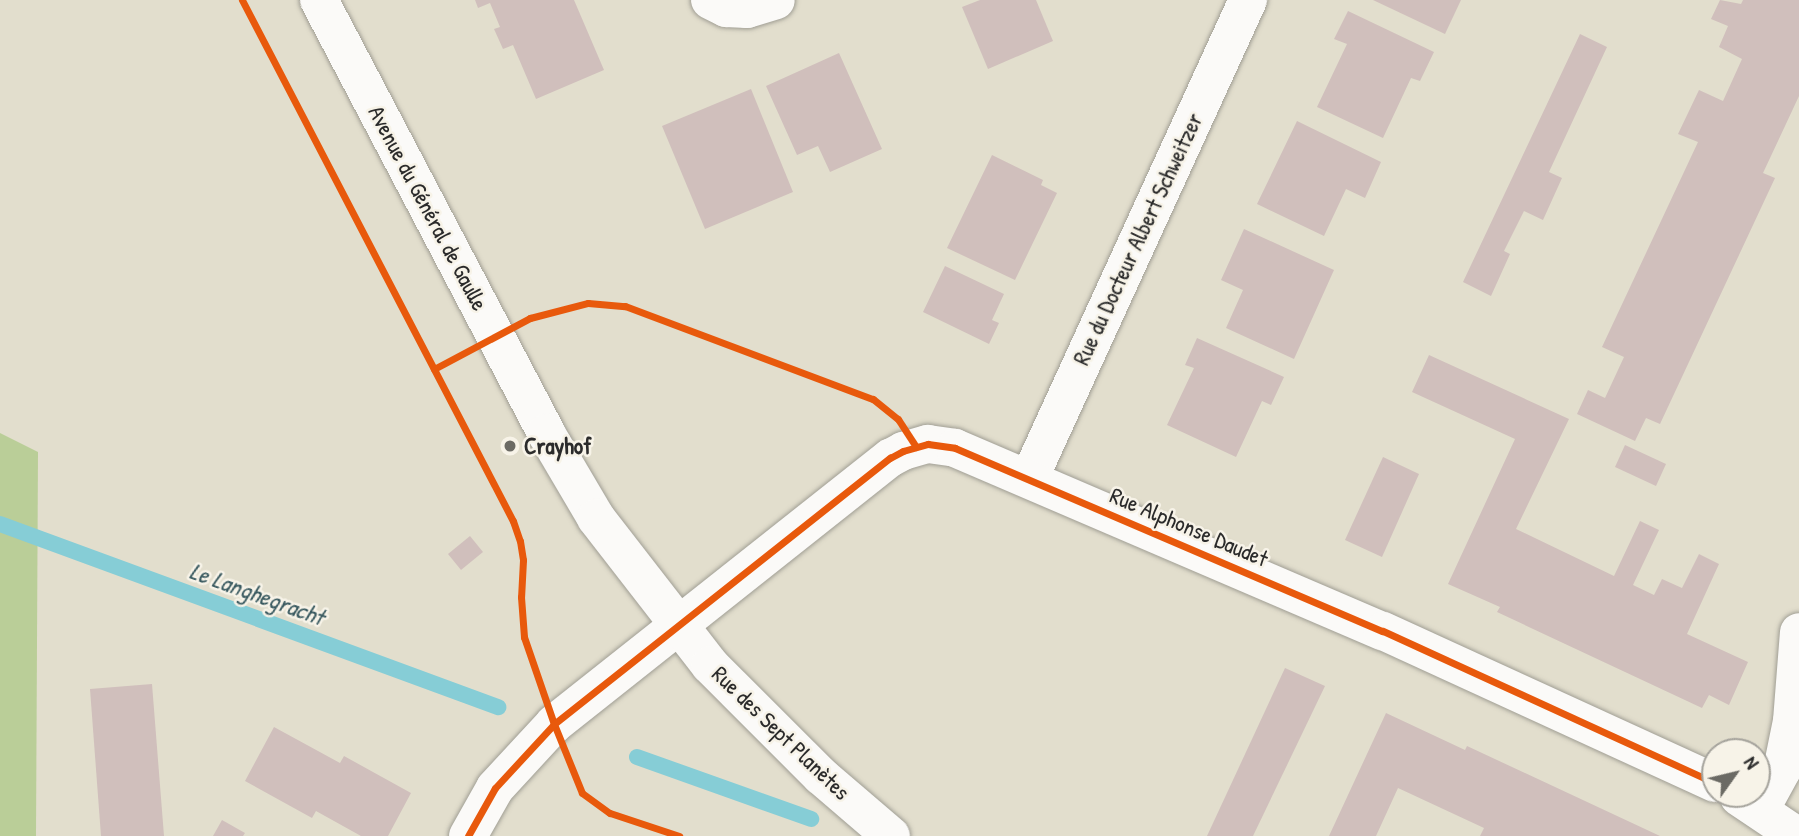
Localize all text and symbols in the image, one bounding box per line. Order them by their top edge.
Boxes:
street label: Avenue du Général de Gaulle [362,101,494,315]
street label: Rue du Docteur Albert Schweitzer [1067,109,1209,369]
place label: Crayhof [524,432,591,460]
marker: Crayhof [502,438,518,454]
street label: Rue Alphonse Daudet [1106,481,1272,573]
water label: Le Langhegracht [186,556,328,632]
street label: Rue des Sept Planètes [706,660,856,806]
north arrow [1701,738,1771,808]
text: N [1738,751,1765,774]

